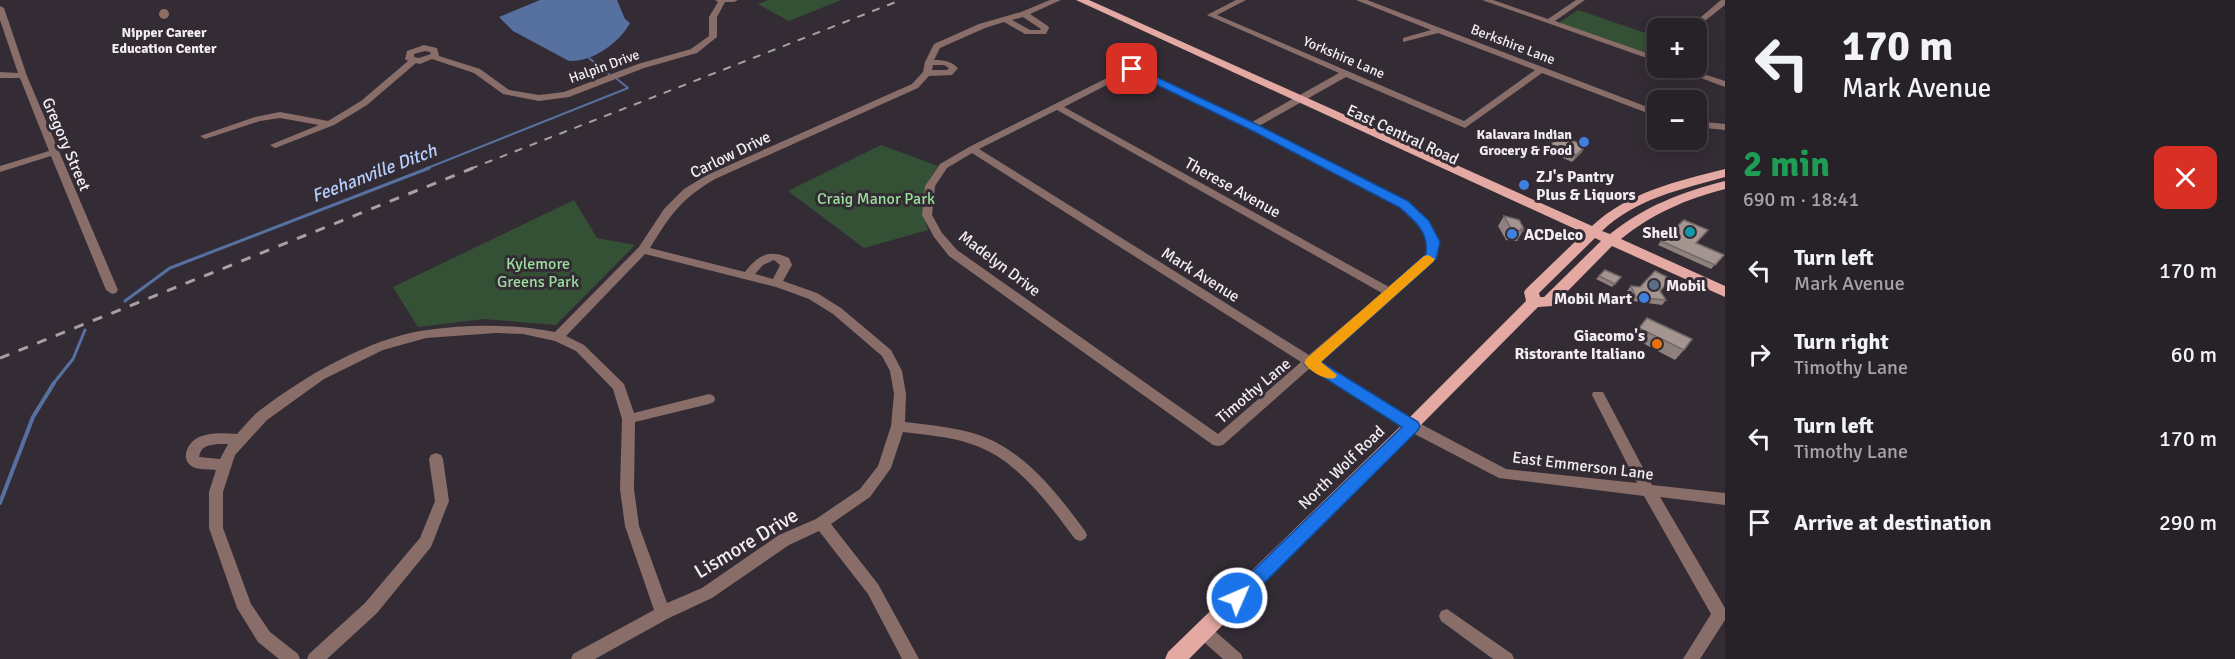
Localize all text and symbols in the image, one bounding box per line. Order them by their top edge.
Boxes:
marker: Nipper Career Education Center [157,7,171,21]
map controls [1647,18,1707,150]
button: + [1647,18,1707,78]
street label: Berkshire Lane [1468,21,1557,68]
text: 170 m [1842,21,1953,72]
place label: Nipper Career Education Center [112,24,217,57]
icon: left [1743,24,1821,102]
street label: Yorkshire Lane [1300,33,1387,82]
pin [1106,43,1157,94]
street label: Halpin Drive [567,46,642,87]
icon: arrive [1115,52,1148,85]
text: Mark Avenue [1842,72,1991,105]
button: − [1647,90,1707,150]
street label: Gregory Street [37,95,95,195]
street label: East Central Road [1343,100,1462,170]
place label: Kalavara Indian Grocery & Food [1477,126,1572,159]
street label: Carlow Drive [687,127,774,183]
marker: Kalavara Indian Grocery & Food [1577,135,1591,149]
water label: Feehanville Ditch [308,139,441,207]
text: 2 min [1743,142,1830,187]
button: close [2154,146,2217,209]
street label: Therese Avenue [1181,153,1284,223]
place label: ZJ's Pantry Plus & Liquors [1536,167,1636,205]
marker: ZJ's Pantry Plus & Liquors [1517,178,1531,192]
text: 690 m · 18:41 [1743,187,1859,212]
park label: Craig Manor Park [817,189,935,209]
place label: Shell [1643,223,1678,243]
place label: ACDelco [1524,225,1583,245]
marker: Shell [1683,225,1697,239]
street label: Madelyn Drive [954,226,1044,301]
marker: ACDelco [1505,227,1519,241]
street label: Mark Avenue [1158,243,1243,307]
text: Turn left [1794,244,1874,271]
park label: Kylemore Greens Park [497,254,579,292]
icon: left [1743,254,1776,287]
text: 170 m [2159,257,2217,284]
text: Mark Avenue [1794,271,1905,296]
place label: Mobil [1666,276,1706,296]
marker: Mobil [1647,278,1661,292]
place label: Mobil Mart [1554,289,1632,309]
marker: Mobil Mart [1637,291,1651,305]
place label: Giacomo's Ristorante Italiano [1514,326,1645,364]
text: Turn right [1794,328,1889,355]
marker: Giacomo's Ristorante Italiano [1650,337,1664,351]
icon: right [1743,338,1776,371]
text: 60 m [2171,341,2217,368]
street label: Timothy Lane [1212,354,1295,428]
text: Timothy Lane [1794,355,1908,380]
text: Turn left [1794,412,1874,439]
street label: North Wolf Road [1294,422,1389,514]
icon: left [1743,422,1776,455]
text: 170 m [2159,425,2217,452]
text: Timothy Lane [1794,439,1908,464]
street label: East Emmerson Lane [1511,447,1655,485]
street label: Lismore Drive [690,503,803,584]
icon: arrive [1743,506,1776,539]
text: Arrive at destination [1794,509,1991,536]
text: 290 m [2159,509,2217,536]
position arrow [1205,566,1269,630]

